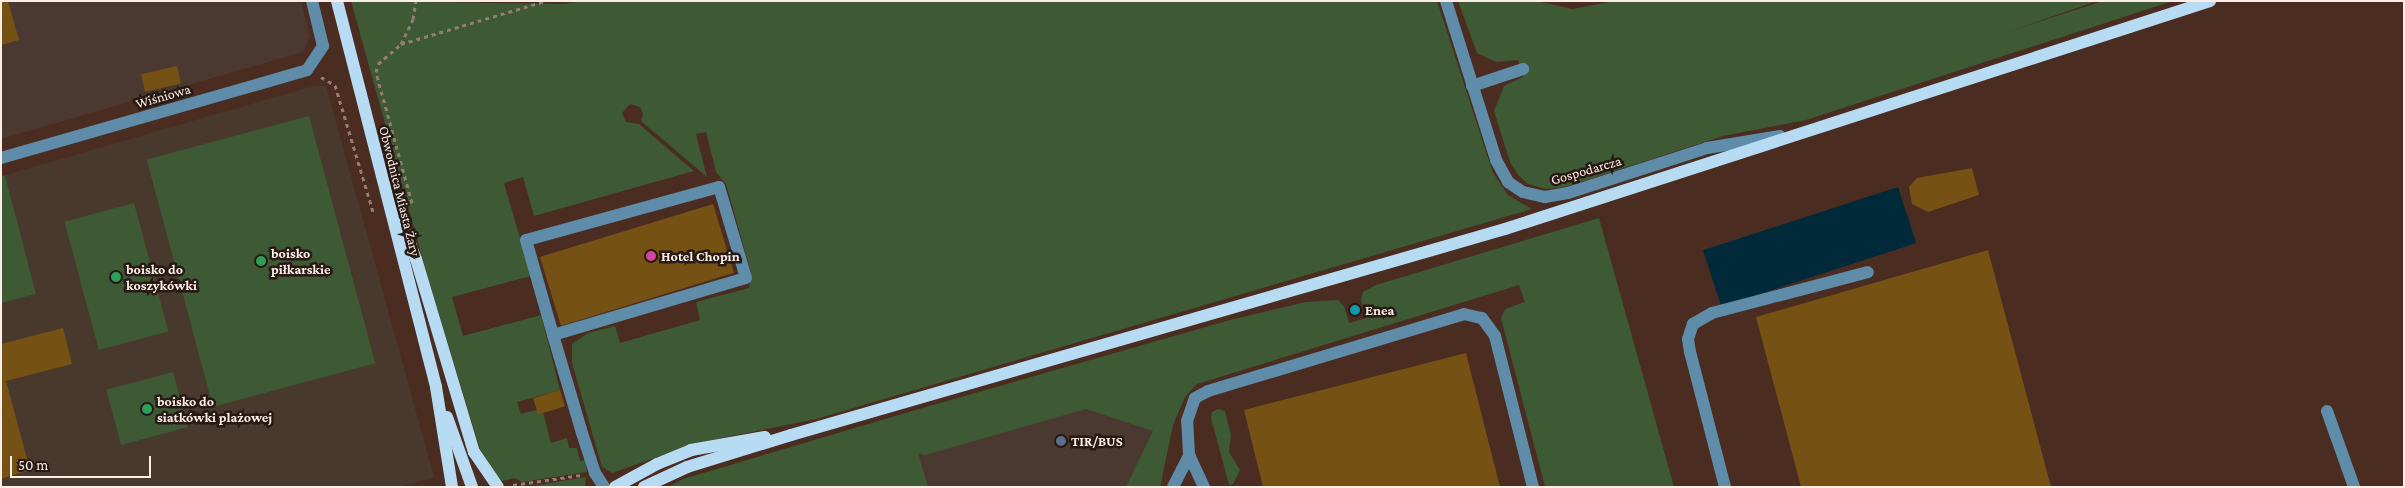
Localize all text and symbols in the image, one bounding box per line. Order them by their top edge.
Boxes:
street label: Wiśniowa [133,80,193,112]
street label: Obwodnica Miasta Żary [376,124,424,258]
street label: Gospodarcza [1549,152,1623,188]
place label: boisko piłkarskie [271,245,331,278]
place label: Hotel Chopin [661,248,740,264]
marker: Hotel Chopin [645,250,657,262]
marker: boisko piłkarskie [255,255,267,267]
place label: boisko do koszykówki [126,261,197,294]
marker: boisko do koszykówki [110,271,122,283]
place label: Enea [1365,302,1394,318]
marker: Enea [1349,304,1361,316]
place label: boisko do siatkówki plażowej [157,393,272,426]
marker: boisko do siatkówki plażowej [141,403,153,415]
place label: TIR/BUS [1071,433,1123,449]
marker: TIR/BUS [1055,435,1067,447]
scale bar [12,446,154,478]
text: 50 m [18,457,48,473]

